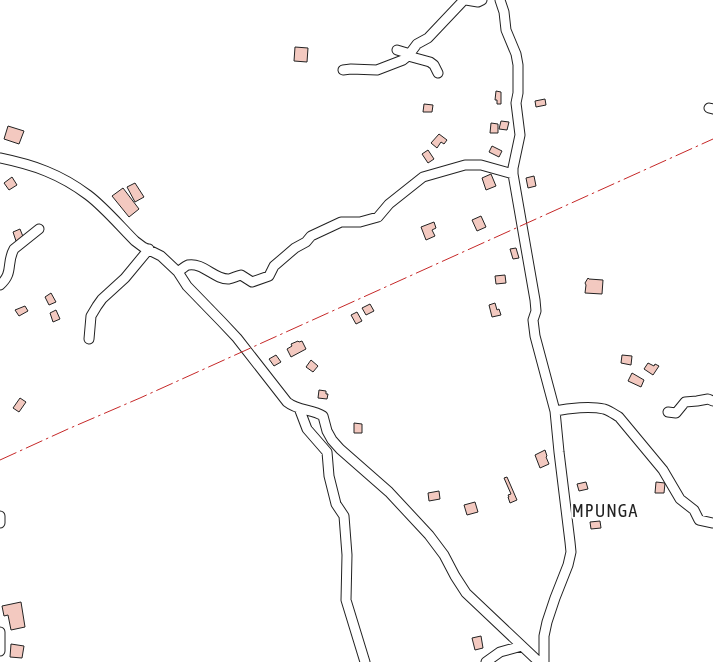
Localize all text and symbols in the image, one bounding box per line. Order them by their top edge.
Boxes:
district label: MPUNGA [572,500,638,521]

